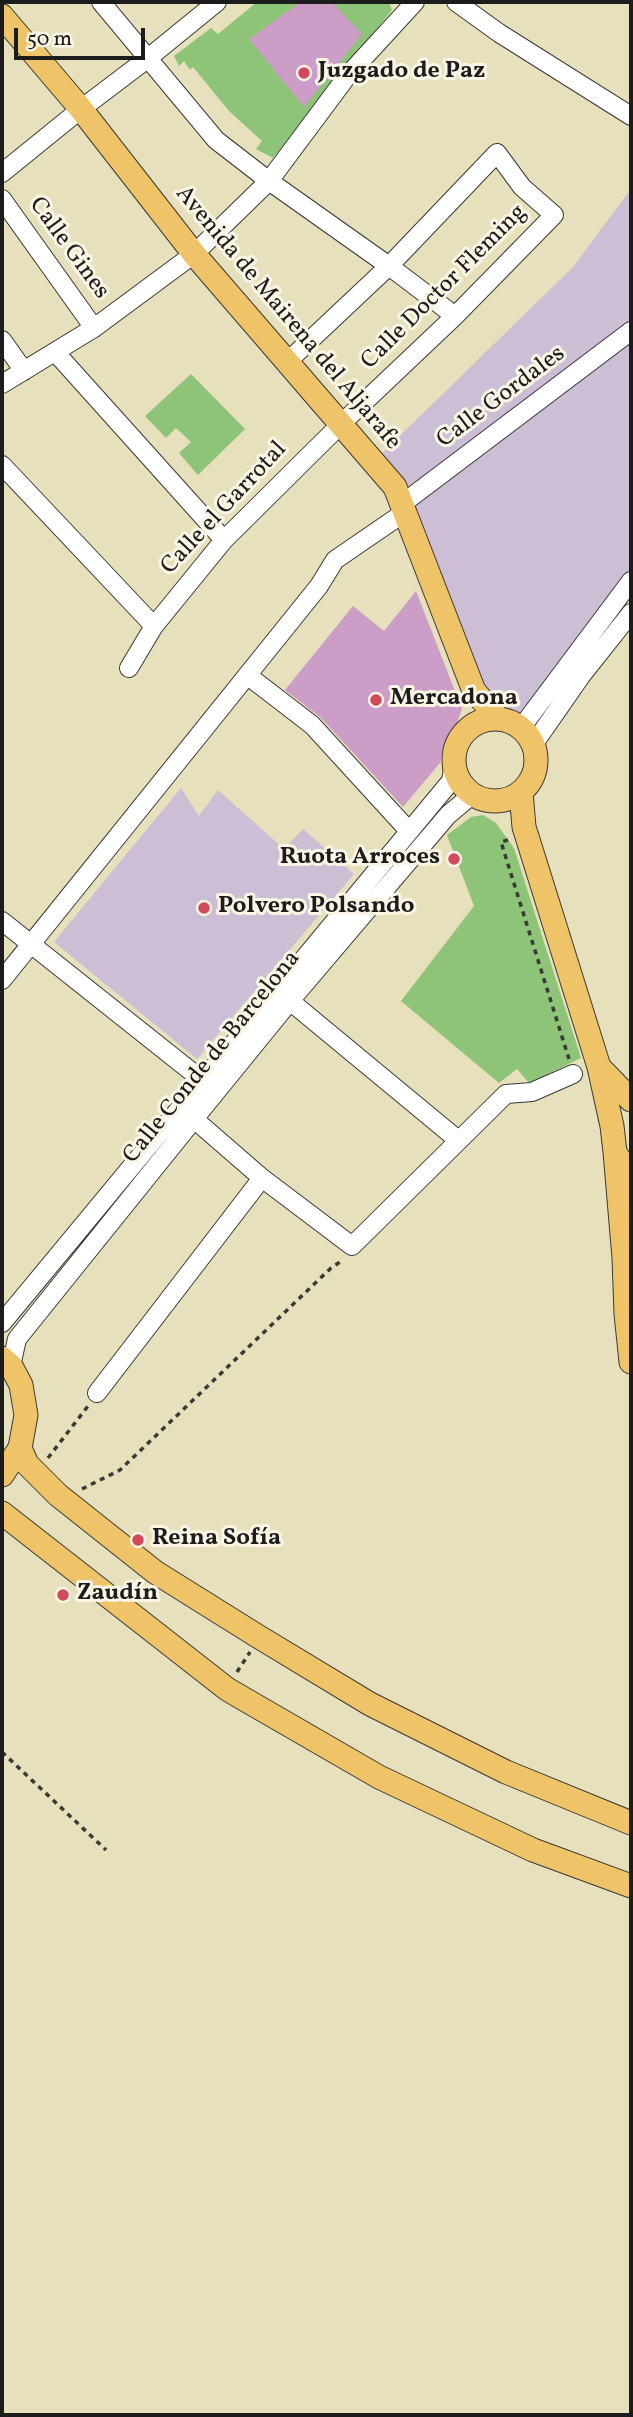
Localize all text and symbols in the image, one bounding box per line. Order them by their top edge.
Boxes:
scale bar [18,14,149,58]
text: 50 m [27,25,72,54]
place label: Juzgado de Paz [318,59,485,87]
marker: Juzgado de Paz [296,65,312,81]
street label: Avenida de Mairena del Aljarafe [168,181,406,457]
street label: Calle Gines [21,192,115,306]
street label: Calle Doctor Fleming [356,199,534,377]
street label: Calle Gordales [432,341,572,455]
street label: Calle el Garrotal [156,436,294,582]
place label: Mercadona [390,686,518,714]
marker: Mercadona [368,692,384,708]
place label: Ruota Arroces [280,845,440,873]
marker: Ruota Arroces [446,851,462,867]
place label: Polvero Polsando [218,894,414,922]
marker: Polvero Polsando [196,900,212,916]
street label: Calle Conde de Barcelona [118,946,308,1170]
place label: Reina Sofía [152,1526,281,1554]
marker: Reina Sofía [130,1532,146,1548]
place label: Zaudín [77,1581,158,1609]
marker: Zaudín [55,1587,71,1603]

